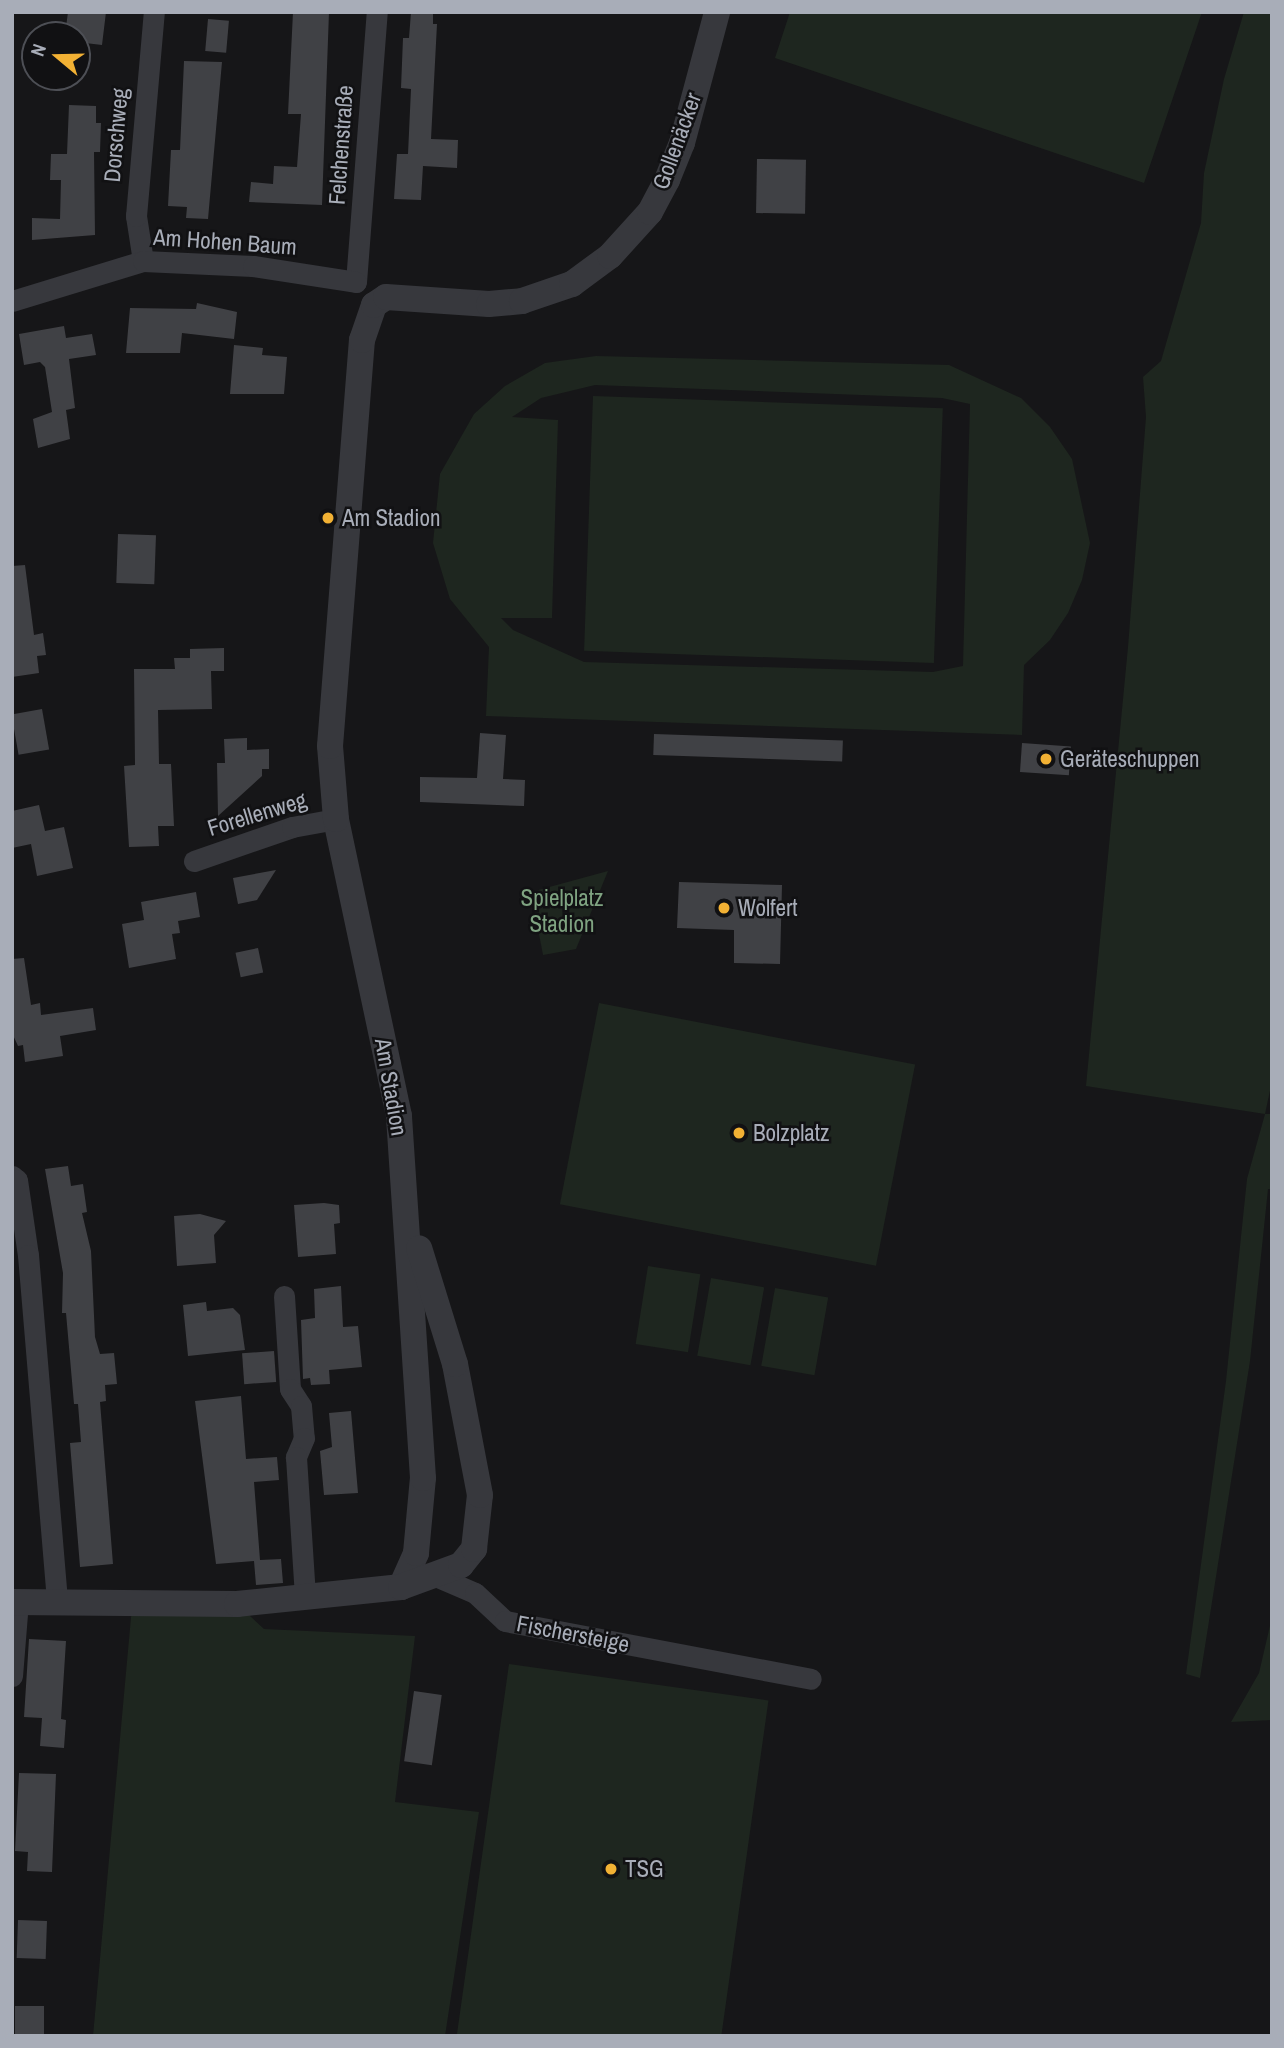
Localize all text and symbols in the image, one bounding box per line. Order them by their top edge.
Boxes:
north arrow [21,21,91,91]
text: N [24,40,52,59]
street label: Felchenstraße [323,84,359,206]
street label: Dorschweg [98,87,134,183]
street label: Gollenäcker [647,89,707,193]
street label: Am Hohen Baum [152,223,298,261]
place label: Am Stadion [342,504,441,532]
marker: Am Stadion [320,510,336,526]
place label: Geräteschuppen [1060,745,1199,773]
marker: Geräteschuppen [1038,751,1054,767]
street label: Forellenweg [204,786,310,842]
park label: Spielplatz Stadion [521,884,603,938]
place label: Wolfert [738,894,797,922]
marker: Wolfert [716,900,732,916]
street label: Am Stadion [369,1036,413,1138]
place label: Bolzplatz [753,1119,830,1147]
marker: Bolzplatz [731,1125,747,1141]
street label: Fischersteige [514,1610,632,1658]
place label: TSG [625,1855,664,1883]
marker: TSG [603,1861,619,1877]

